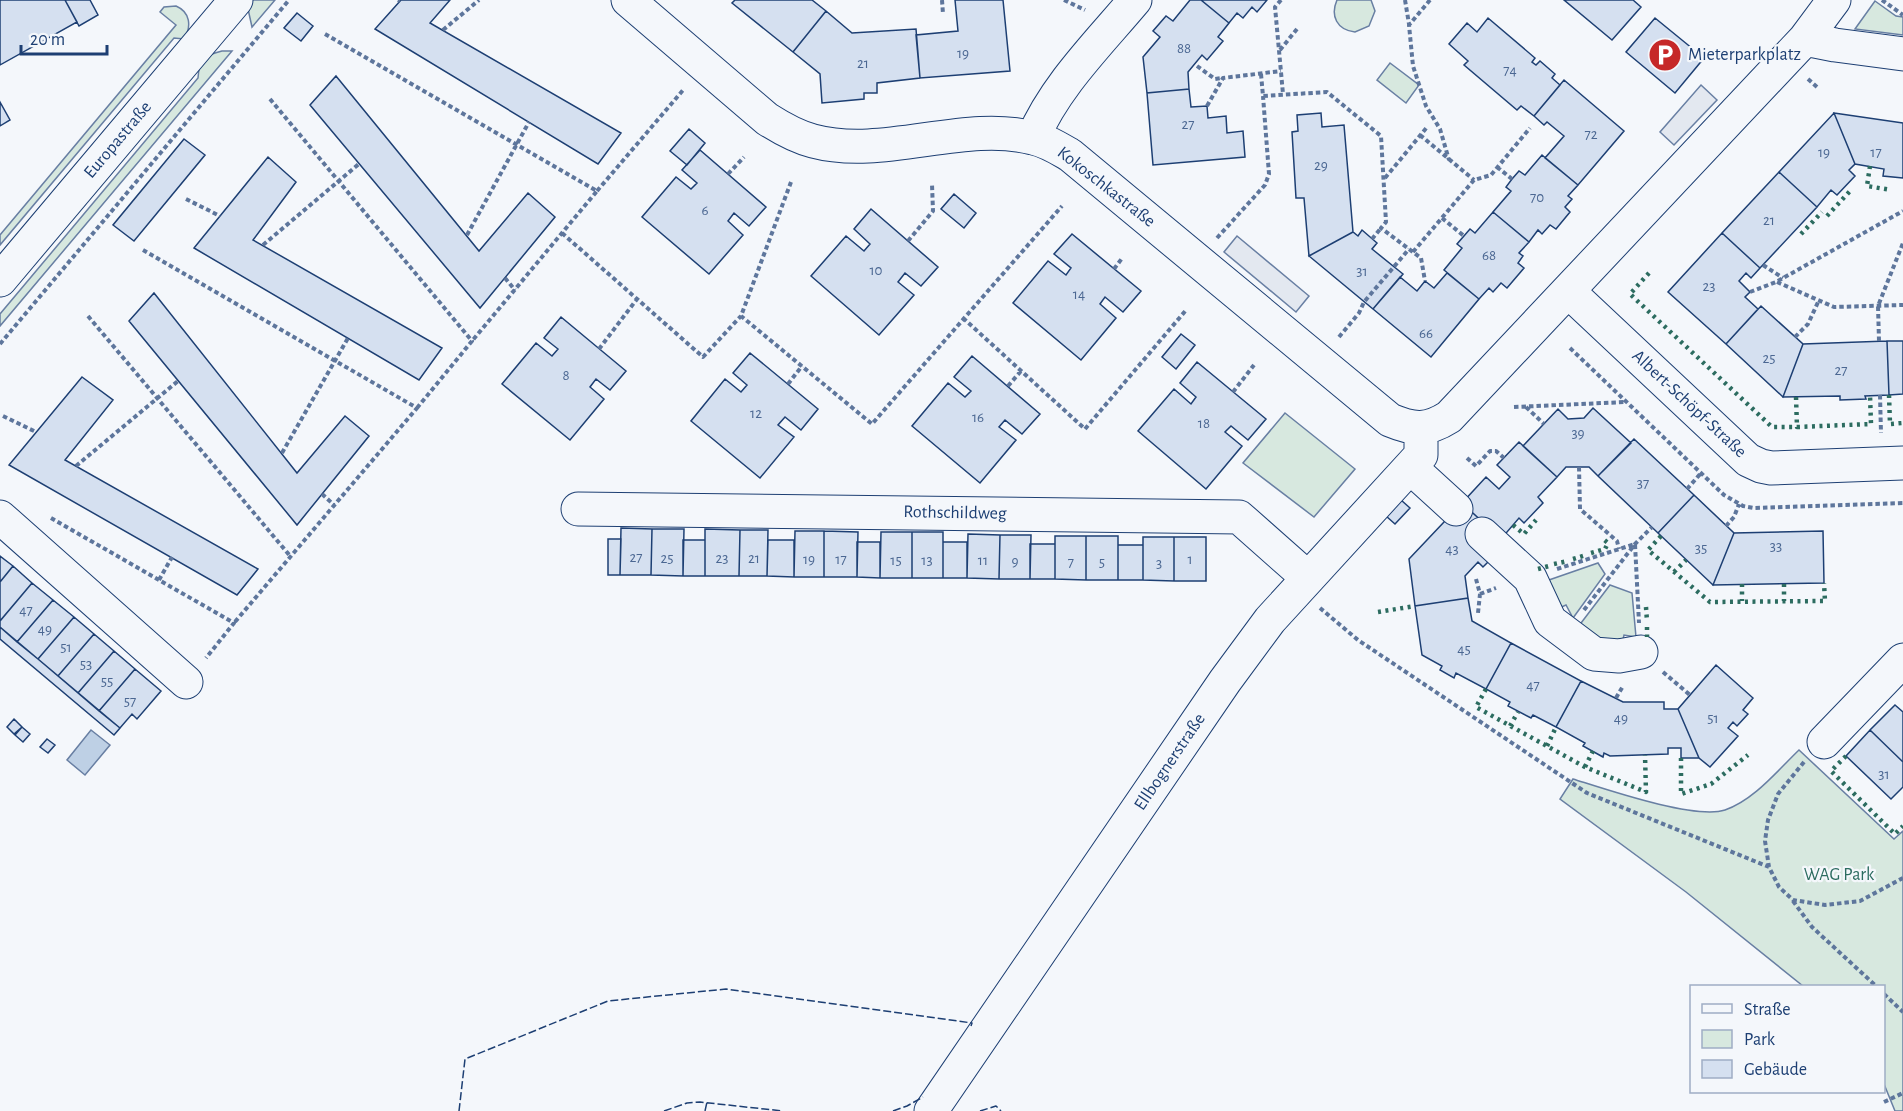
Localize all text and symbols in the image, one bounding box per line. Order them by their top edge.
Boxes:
scale bar [21,18,106,56]
text: 20 m [30,31,65,49]
parking icon: Mieterparkplatz [1647,37,1683,73]
house number: 88 [1177,41,1191,56]
house number: 19 [957,46,969,61]
place label: Mieterparkplatz [1688,46,1801,64]
house number: 21 [857,56,869,71]
house number: 74 [1503,63,1517,78]
street label: Europastraße [81,98,155,182]
house number: 27 [1181,117,1195,132]
house number: 72 [1584,127,1598,142]
street label: Kokoschkastraße [1054,143,1158,231]
house number: 19 [1818,145,1830,160]
house number: 17 [1870,145,1882,160]
house number: 29 [1314,158,1328,173]
house number: 70 [1530,190,1544,205]
house number: 6 [701,203,709,218]
house number: 21 [1763,213,1775,228]
house number: 68 [1482,248,1496,263]
house number: 10 [869,263,883,278]
house number: 31 [1356,264,1368,279]
house number: 23 [1702,279,1716,294]
house number: 14 [1073,287,1085,302]
house number: 66 [1419,326,1433,341]
street label: Albert-Schöpf-Straße [1628,347,1750,461]
house number: 25 [1762,351,1776,366]
house number: 27 [1834,363,1848,378]
house number: 8 [562,368,570,383]
house number: 12 [750,406,762,421]
house number: 16 [972,410,984,425]
house number: 18 [1198,416,1210,431]
house number: 39 [1571,426,1585,441]
house number: 37 [1637,476,1649,491]
street label: Rothschildweg [903,503,1007,523]
house number: 33 [1770,539,1782,554]
house number: 35 [1695,541,1707,556]
house number: 43 [1445,542,1459,557]
house number: 27 [629,550,643,565]
house number: 25 [660,551,674,566]
house number: 23 [715,551,729,566]
house number: 21 [748,551,760,566]
house number: 19 [803,552,815,567]
house number: 17 [835,552,847,567]
house number: 1 [1187,552,1193,567]
house number: 15 [890,553,902,568]
house number: 13 [921,553,933,568]
house number: 11 [978,553,988,568]
house number: 9 [1011,554,1019,569]
house number: 7 [1068,555,1074,570]
house number: 5 [1099,555,1105,570]
house number: 3 [1156,556,1162,571]
house number: 47 [19,603,33,618]
house number: 49 [38,622,52,637]
house number: 51 [60,640,72,655]
house number: 45 [1457,642,1471,657]
house number: 53 [80,657,92,672]
house number: 55 [101,674,113,689]
house number: 47 [1526,678,1540,693]
house number: 57 [124,694,136,709]
street label: Ellbognerstraße [1131,710,1209,814]
house number: 49 [1614,711,1628,726]
house number: 51 [1707,711,1719,726]
house number: 31 [1878,767,1890,782]
park label: WAG Park [1804,866,1875,884]
legend [1690,985,1885,1093]
text: Straße [1744,1001,1790,1019]
text: Park [1744,1031,1776,1049]
text: Gebäude [1744,1061,1807,1079]

